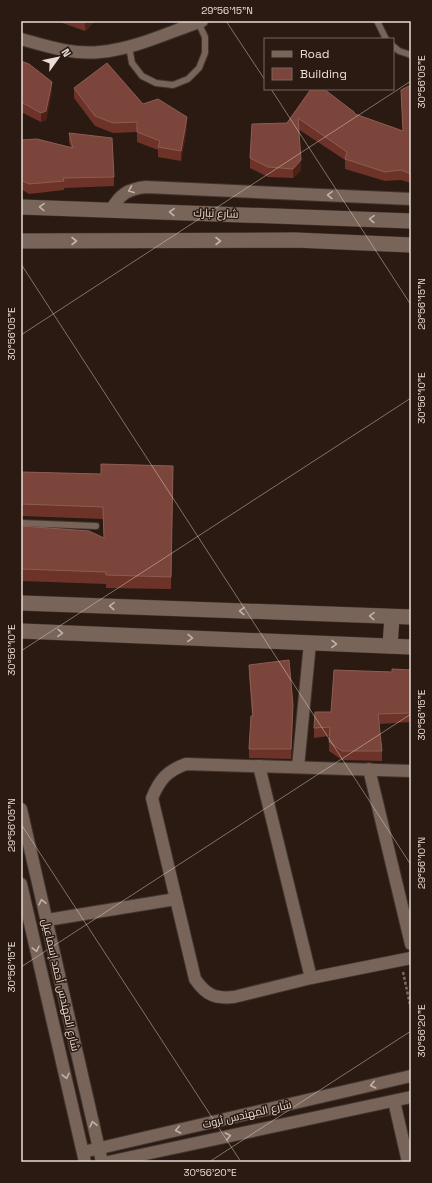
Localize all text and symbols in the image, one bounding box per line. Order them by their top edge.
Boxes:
text: 29°56'15"N [201,4,253,17]
north arrow [38,38,78,78]
legend [264,38,394,90]
text: N [59,46,74,59]
text: Road [300,46,329,62]
text: 30°56'05"E [415,55,428,109]
text: Building [300,66,347,82]
one-way arrow [127,186,134,194]
one-way arrow [327,191,333,200]
one-way arrow [39,203,45,212]
street label: شارع تبارك [193,205,239,222]
one-way arrow [169,208,175,216]
one-way arrow [369,215,375,224]
one-way arrow [71,237,77,245]
one-way arrow [215,237,221,245]
text: 29°56'15"N [415,278,428,330]
text: 30°56'05"E [5,307,18,361]
text: 30°56'10"E [415,372,428,424]
one-way arrow [109,602,115,610]
one-way arrow [239,607,245,615]
one-way arrow [369,612,375,620]
text: 30°56'10"E [5,624,18,676]
one-way arrow [57,629,63,637]
one-way arrow [187,634,193,643]
one-way arrow [331,640,337,648]
text: 30°56'15"E [415,689,428,740]
text: 29°56'05"N [5,798,18,852]
text: 29°56'10"N [415,837,428,889]
one-way arrow [39,899,47,905]
street label: شارع المهندس أحمد إسماعيل [38,917,83,1053]
text: 30°56'15"E [5,941,18,992]
one-way arrow [31,945,40,952]
text: 30°56'20"E [415,1004,428,1058]
one-way arrow [61,1073,69,1079]
one-way arrow [370,1081,376,1089]
street label: شارع المهندس ثروت [201,1097,293,1132]
one-way arrow [90,1121,98,1127]
one-way arrow [175,1126,181,1134]
one-way arrow [225,1133,231,1141]
text: 30°56'20"E [183,1166,237,1179]

